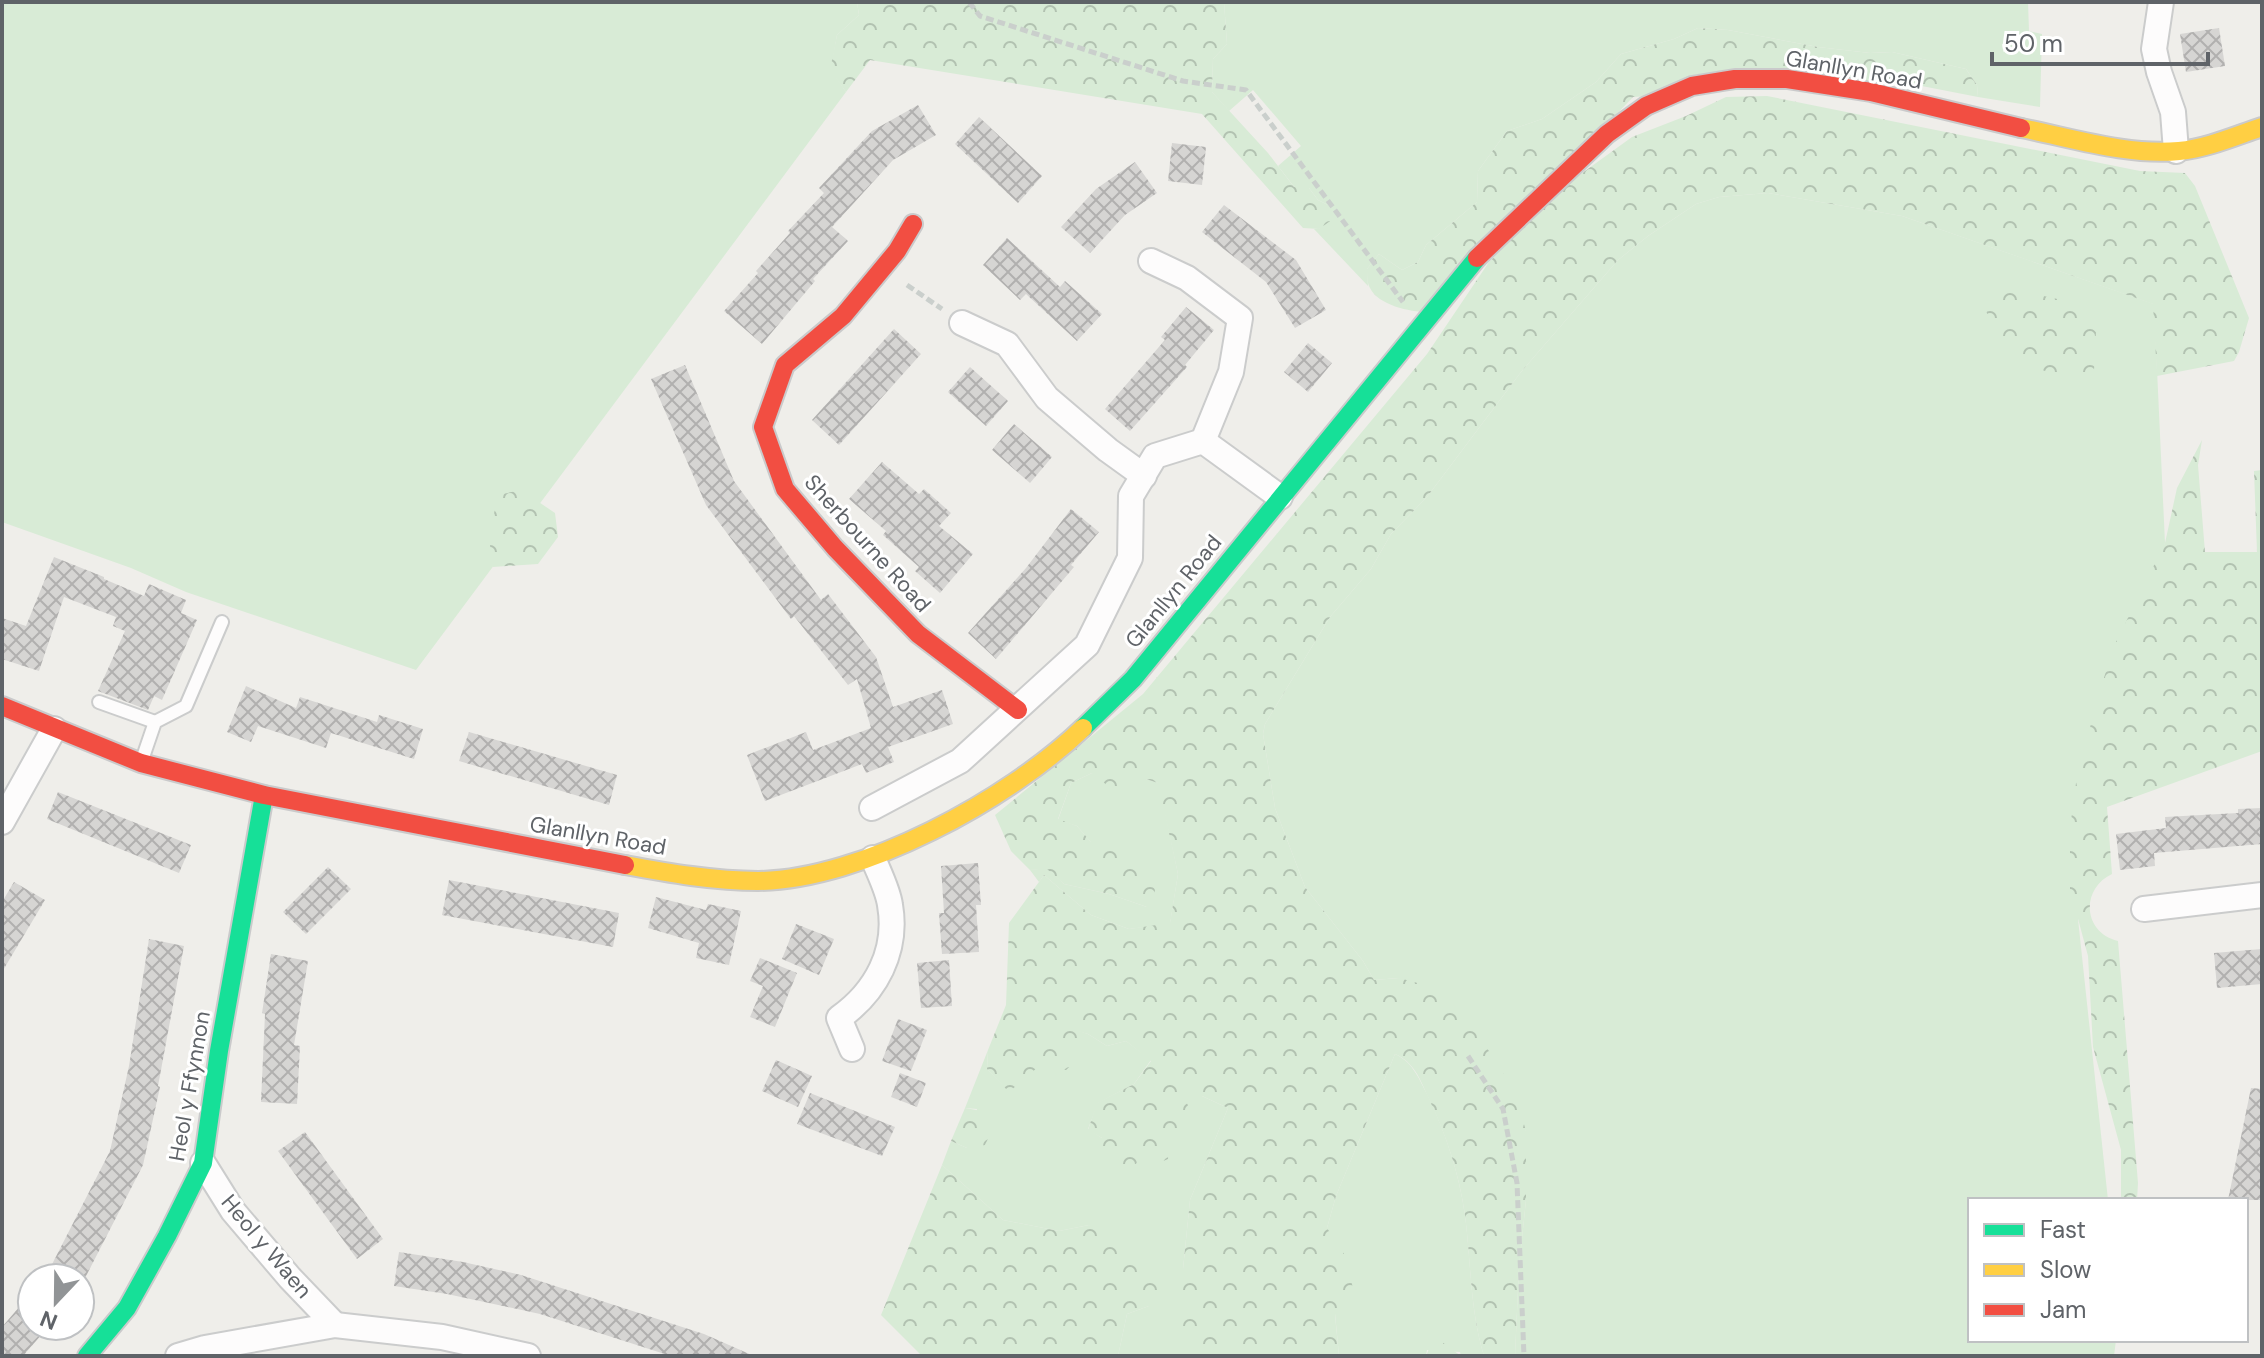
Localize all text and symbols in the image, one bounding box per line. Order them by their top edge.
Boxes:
scale bar [1992,16,2208,66]
text: 50 m [2004,28,2063,59]
street label: Glanllyn Road [1783,43,1924,96]
street label: Sherbourne Road [798,468,937,618]
street label: Glanllyn Road [1119,529,1228,654]
street label: Glanllyn Road [527,809,668,862]
street label: Heol y Ffynnon [162,1009,217,1163]
street label: Heol y Waen [215,1188,318,1304]
legend [1968,1198,2248,1342]
text: Fast [2040,1214,2086,1245]
text: Slow [2040,1254,2091,1285]
north arrow [16,1262,96,1342]
text: Jam [2040,1294,2086,1325]
text: N [36,1304,62,1337]

